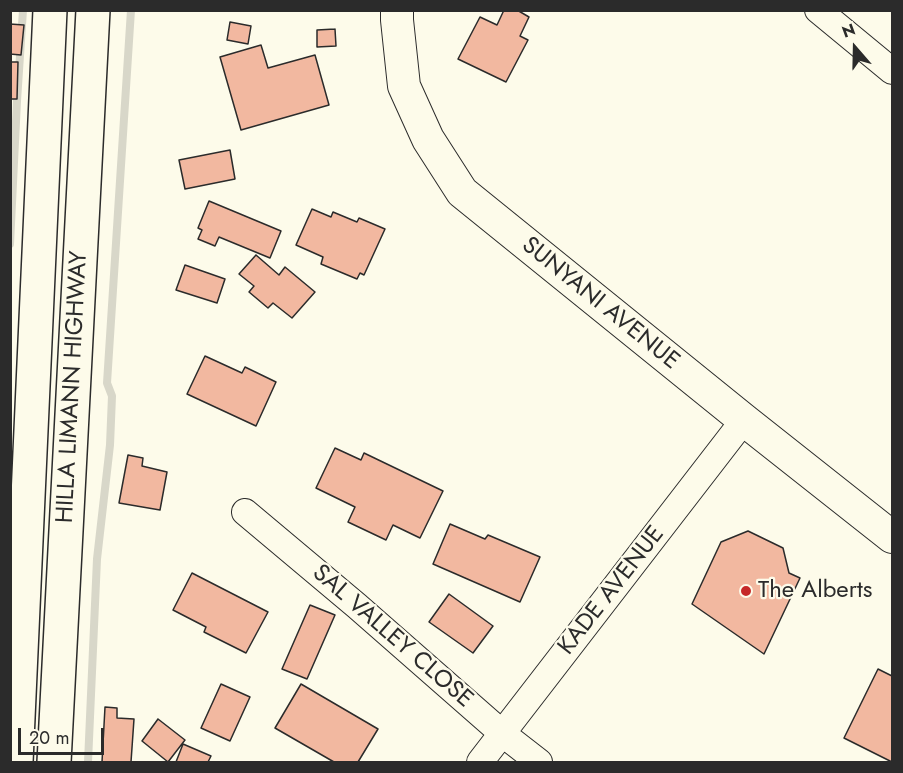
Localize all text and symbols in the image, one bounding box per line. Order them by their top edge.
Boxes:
north arrow [825,18,885,78]
text: N [839,18,859,44]
street label: SUNYANI AVENUE [515,232,685,376]
street label: HILLA LIMANN HIGHWAY [51,250,95,524]
street label: KADE AVENUE [553,521,671,661]
street label: SAL VALLEY CLOSE [306,559,478,715]
place label: The Alberts [758,577,872,605]
marker: The Alberts [739,584,753,598]
scale bar [21,716,106,754]
text: 20 m [29,725,69,751]

